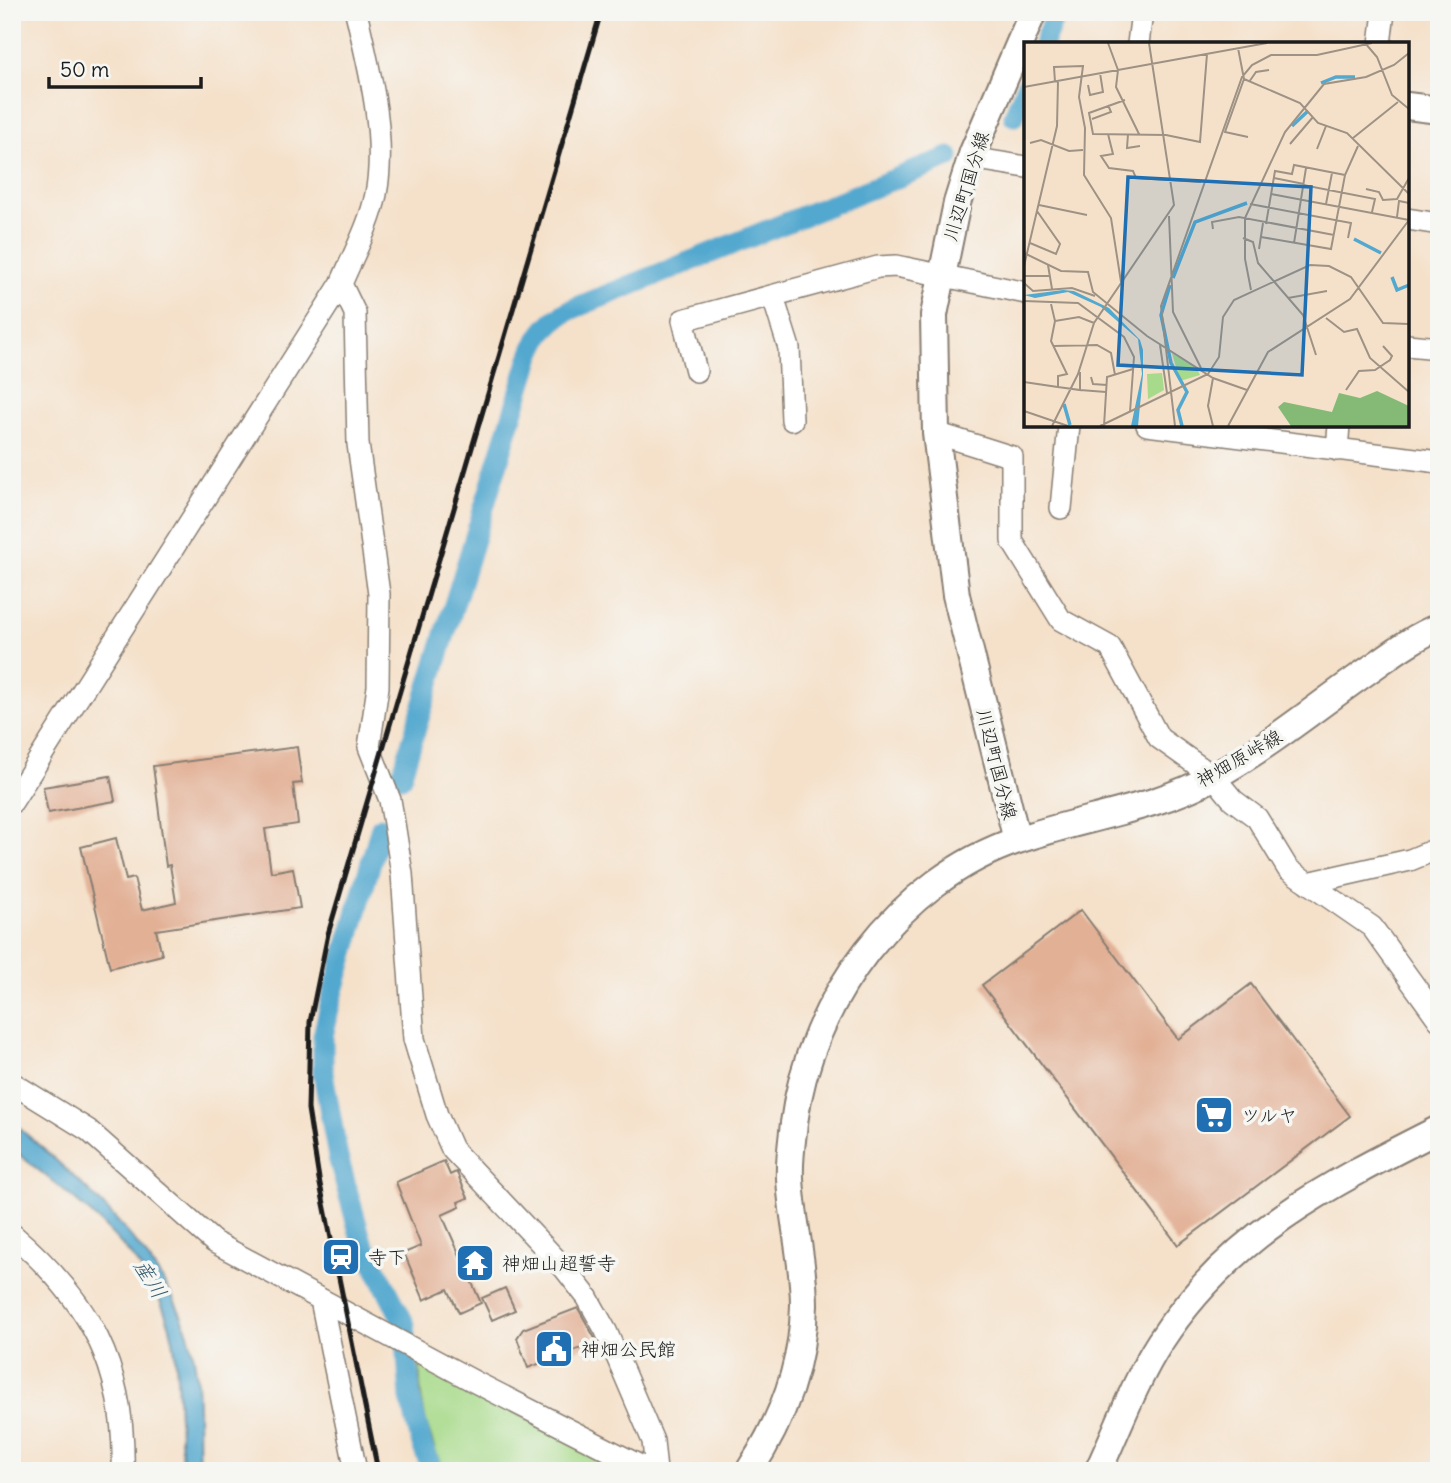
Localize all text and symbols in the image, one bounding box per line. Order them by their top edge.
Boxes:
inset map [1024,42,1409,427]
scale bar [49,46,201,90]
text: 50 m [60,56,109,83]
street label: 川辺町国分線 [938,128,994,244]
street label: 川辺町国分線 [972,706,1022,822]
street label: 神畑原峠線 [1192,724,1286,792]
supermarket icon: ツルヤ [1193,1094,1235,1136]
place label: ツルヤ [1241,1103,1297,1127]
station icon: 寺下 [320,1236,362,1278]
temple icon: 神畑山超誓寺 [454,1242,496,1284]
place label: 寺下 [368,1245,406,1269]
place label: 神畑山超誓寺 [502,1251,616,1275]
water label: 産川 [128,1254,173,1304]
public building icon: 神畑公民館 [533,1328,575,1370]
place label: 神畑公民館 [581,1337,676,1361]

